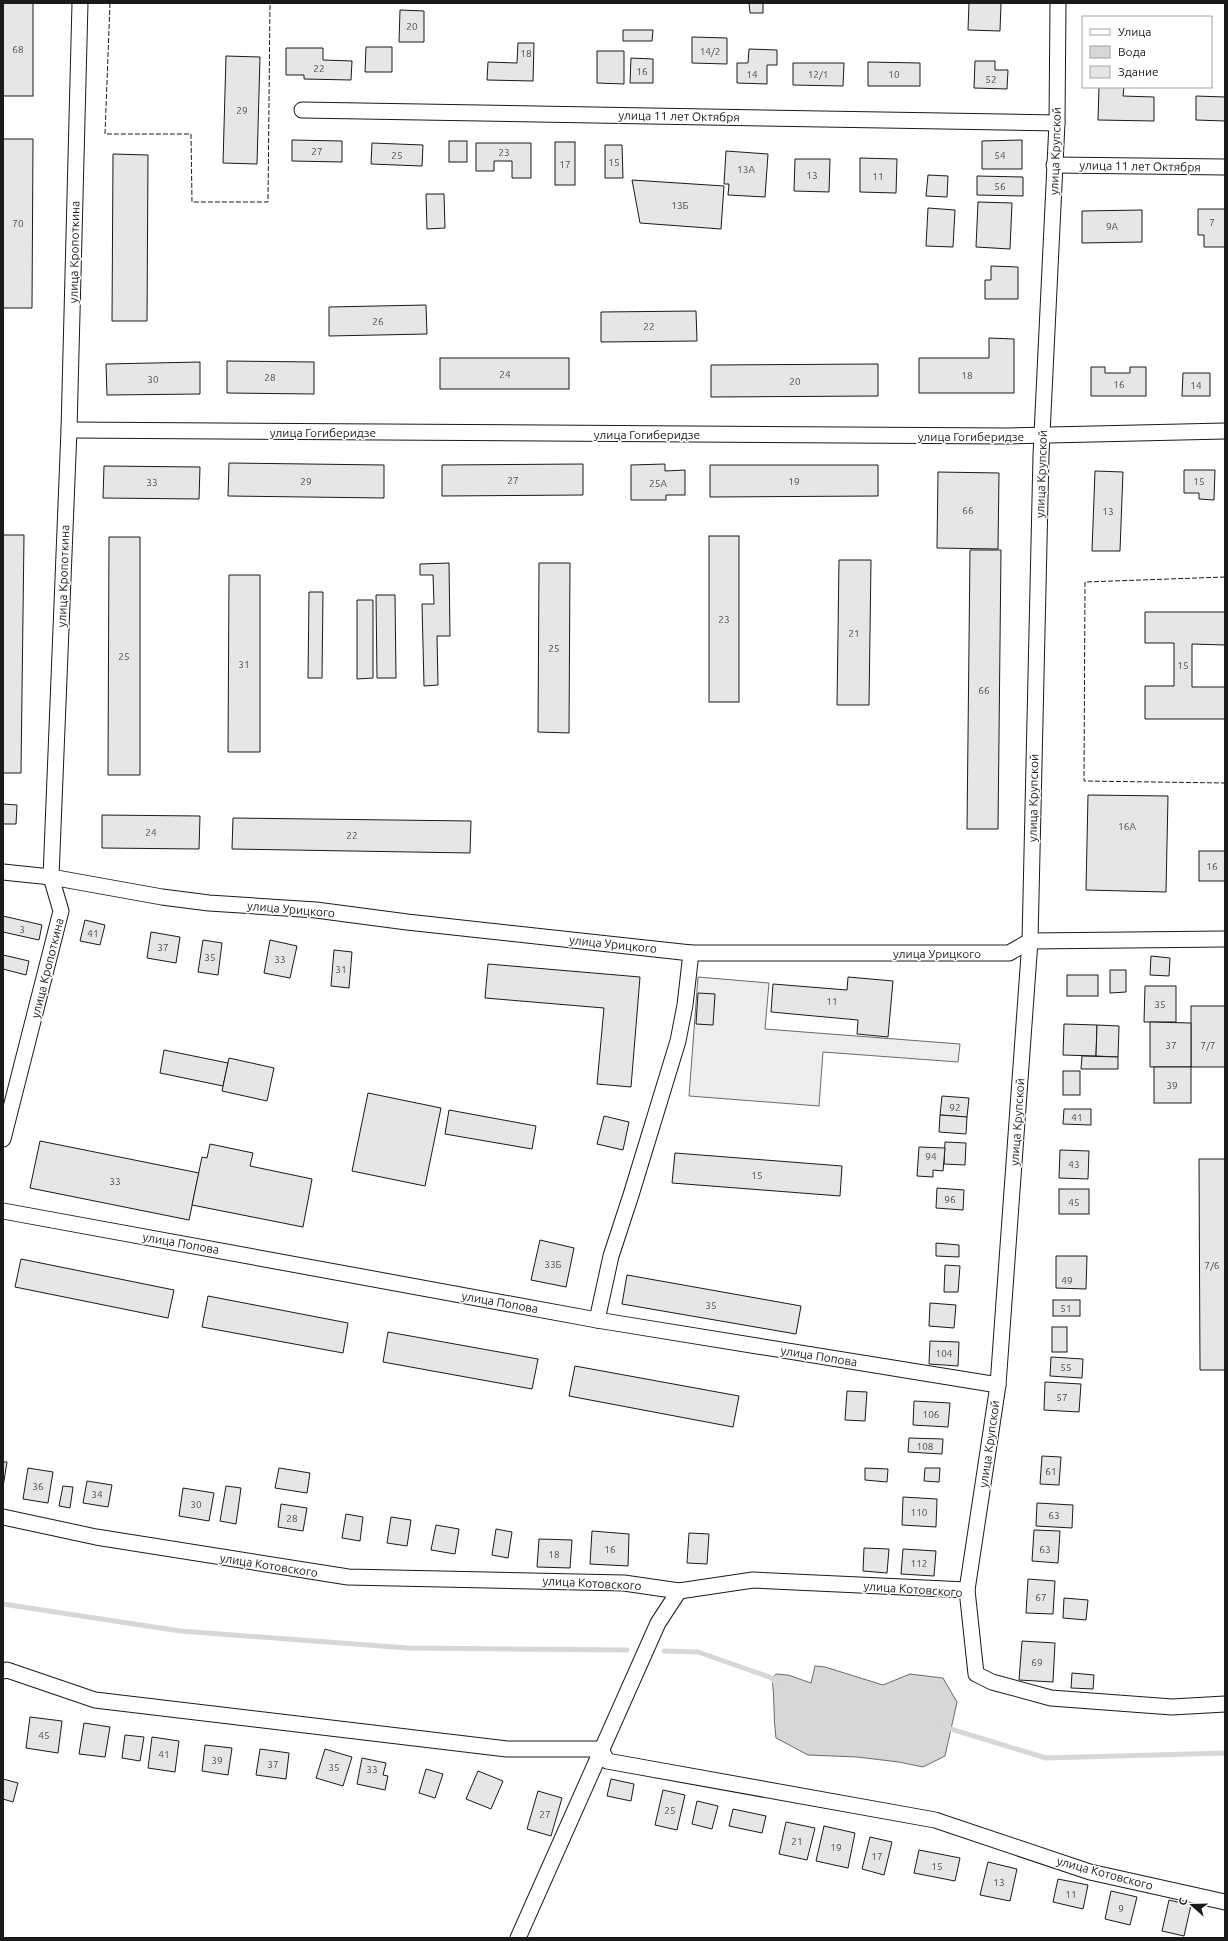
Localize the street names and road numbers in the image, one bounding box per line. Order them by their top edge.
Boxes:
street label: улица Крупской [1047,107,1063,195]
street label: улица 11 лет Октября [618,108,740,124]
street label: улица 11 лет Октября [1079,158,1201,174]
street label: улица Кропоткина [67,201,81,303]
street label: улица Гогиберидзе [270,426,376,439]
street label: улица Гогиберидзе [594,428,700,441]
street label: улица Гогиберидзе [918,430,1024,443]
street label: улица Крупской [1033,430,1049,518]
street label: улица Кропоткина [55,524,71,628]
street label: улица Крупской [1026,754,1040,842]
street label: улица Урицкого [247,899,335,919]
street label: улица Кропоткина [28,917,66,1019]
street label: улица Урицкого [568,933,658,955]
street label: улица Урицкого [893,947,981,960]
street label: улица Крупской [1007,1078,1027,1166]
street label: улица Попова [142,1230,220,1256]
street label: улица Попова [461,1289,539,1315]
street label: улица Попова [780,1344,858,1368]
street label: улица Крупской [976,1399,1002,1489]
street label: улица Котовского [219,1551,319,1579]
street label: улица Котовского [542,1574,642,1592]
street label: улица Котовского [863,1579,963,1599]
street label: улица Котовского [1055,1854,1155,1892]

